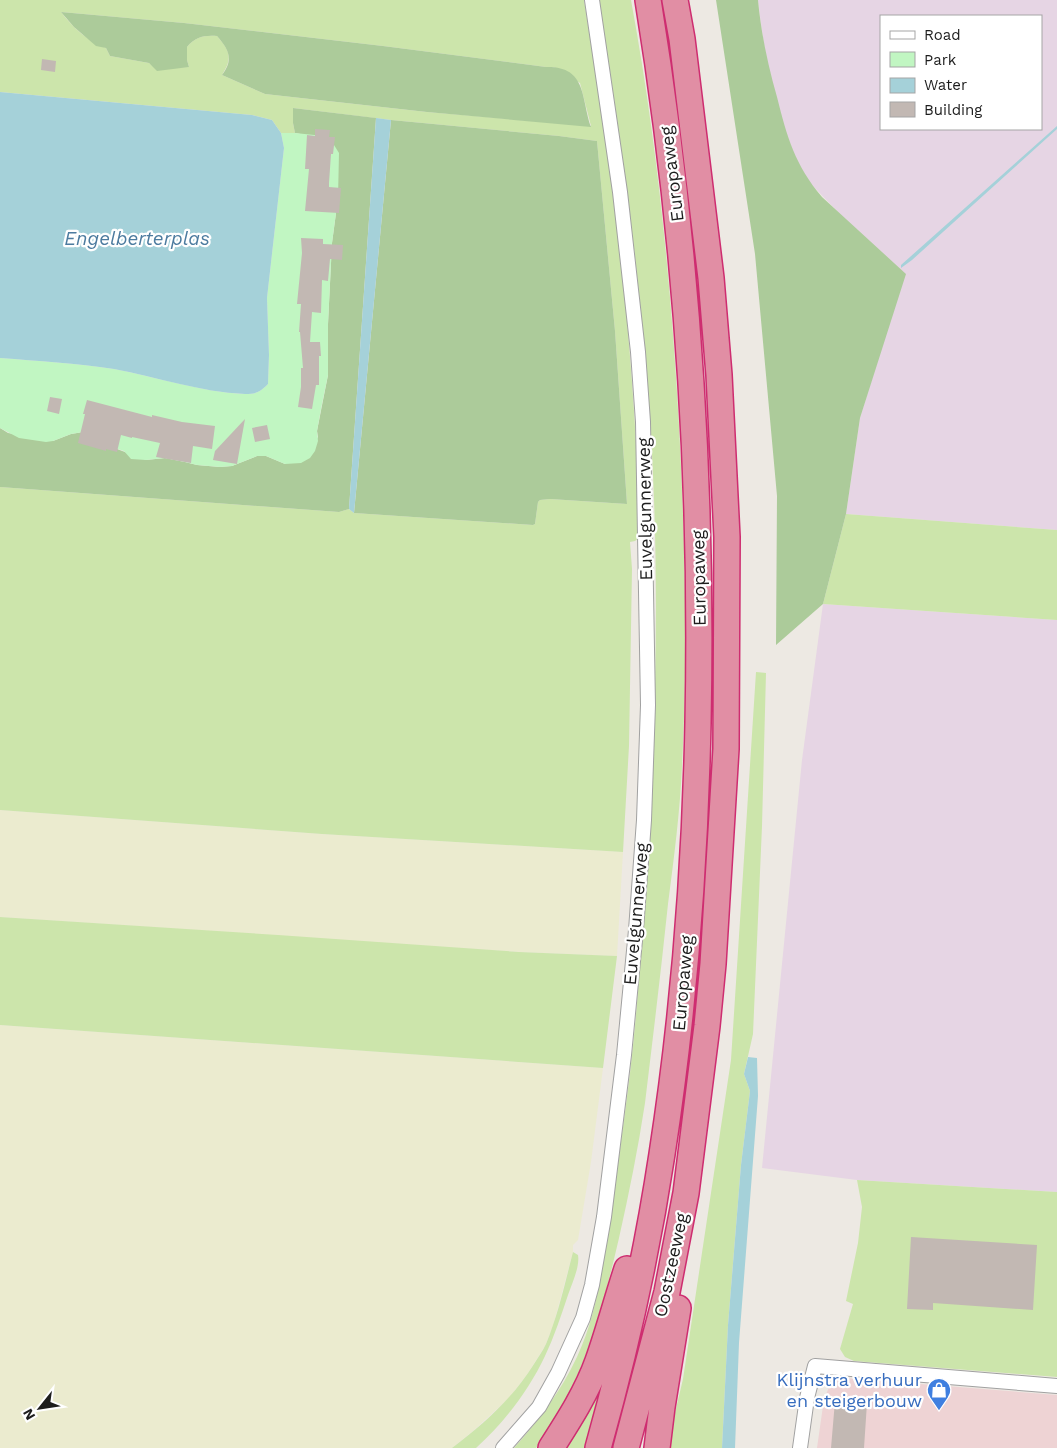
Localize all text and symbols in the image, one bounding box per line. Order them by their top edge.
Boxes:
legend [880,15,1042,130]
text: Road [924,26,961,44]
text: Park [924,51,957,69]
text: Water [924,76,967,94]
text: Building [924,101,982,119]
street label: Europaweg [655,125,688,223]
water label: Engelberterplas [64,227,210,250]
street label: Euvelgunnerweg [633,437,656,581]
street label: Europaweg [687,529,710,626]
street label: Euvelgunnerweg [619,841,652,986]
street label: Europaweg [668,934,697,1032]
street label: Oostzeeweg [649,1210,692,1319]
place label: Klijnstra verhuur en steigerbouw [777,1369,922,1411]
shop icon: Klijnstra verhuur en steigerbouw [926,1377,952,1411]
north arrow [15,1383,65,1433]
text: N [19,1406,38,1423]

